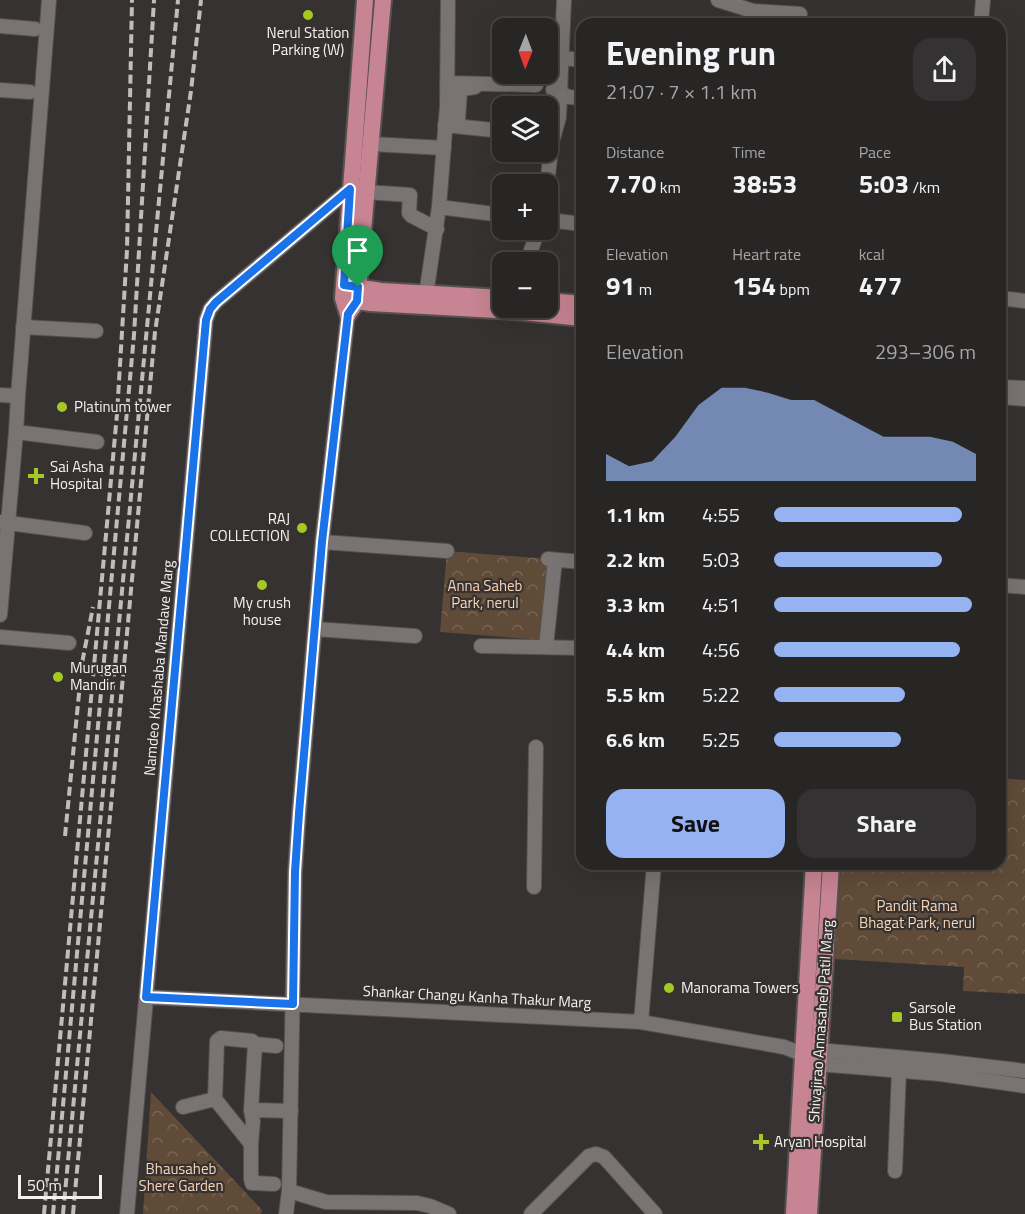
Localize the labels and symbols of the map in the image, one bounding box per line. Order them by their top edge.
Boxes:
marker: Nerul Station Parking (W) [301,8,315,22]
north arrow [492,18,558,84]
place label: Nerul Station Parking (W) [267,21,349,61]
pin [332,225,383,287]
place label: Platinum tower [74,395,172,418]
marker: Platinum tower [55,400,69,414]
place label: Sai Asha Hospital [50,455,104,495]
marker: Sai Asha Hospital [27,467,45,485]
place label: RAJ COLLECTION [210,507,290,547]
marker: RAJ COLLECTION [295,521,309,535]
street label: Namdeo Khashaba Mandave Marg [138,559,179,777]
park label: Anna Saheb Park, nerul [447,574,523,614]
marker: My crush house [255,578,269,592]
place label: My crush house [233,591,291,631]
place label: Murugan Mandir [70,656,127,696]
marker: Murugan Mandir [51,670,65,684]
park label: Pandit Rama Bhagat Park, nerul [859,894,975,934]
street label: Shivajirao Annasaheb Patil Marg [802,919,839,1123]
place label: Manorama Towers [681,976,799,999]
street label: Shankar Changu Kanha Thakur Marg [362,979,592,1014]
marker: Manorama Towers [662,981,676,995]
place label: Sarsole Bus Station [909,996,982,1036]
marker: Sarsole Bus Station [890,1010,904,1024]
place label: Aryan Hospital [774,1130,867,1153]
marker: Aryan Hospital [752,1133,770,1151]
park label: Bhausaheb Shere Garden [139,1157,224,1197]
scale bar [18,1172,102,1200]

